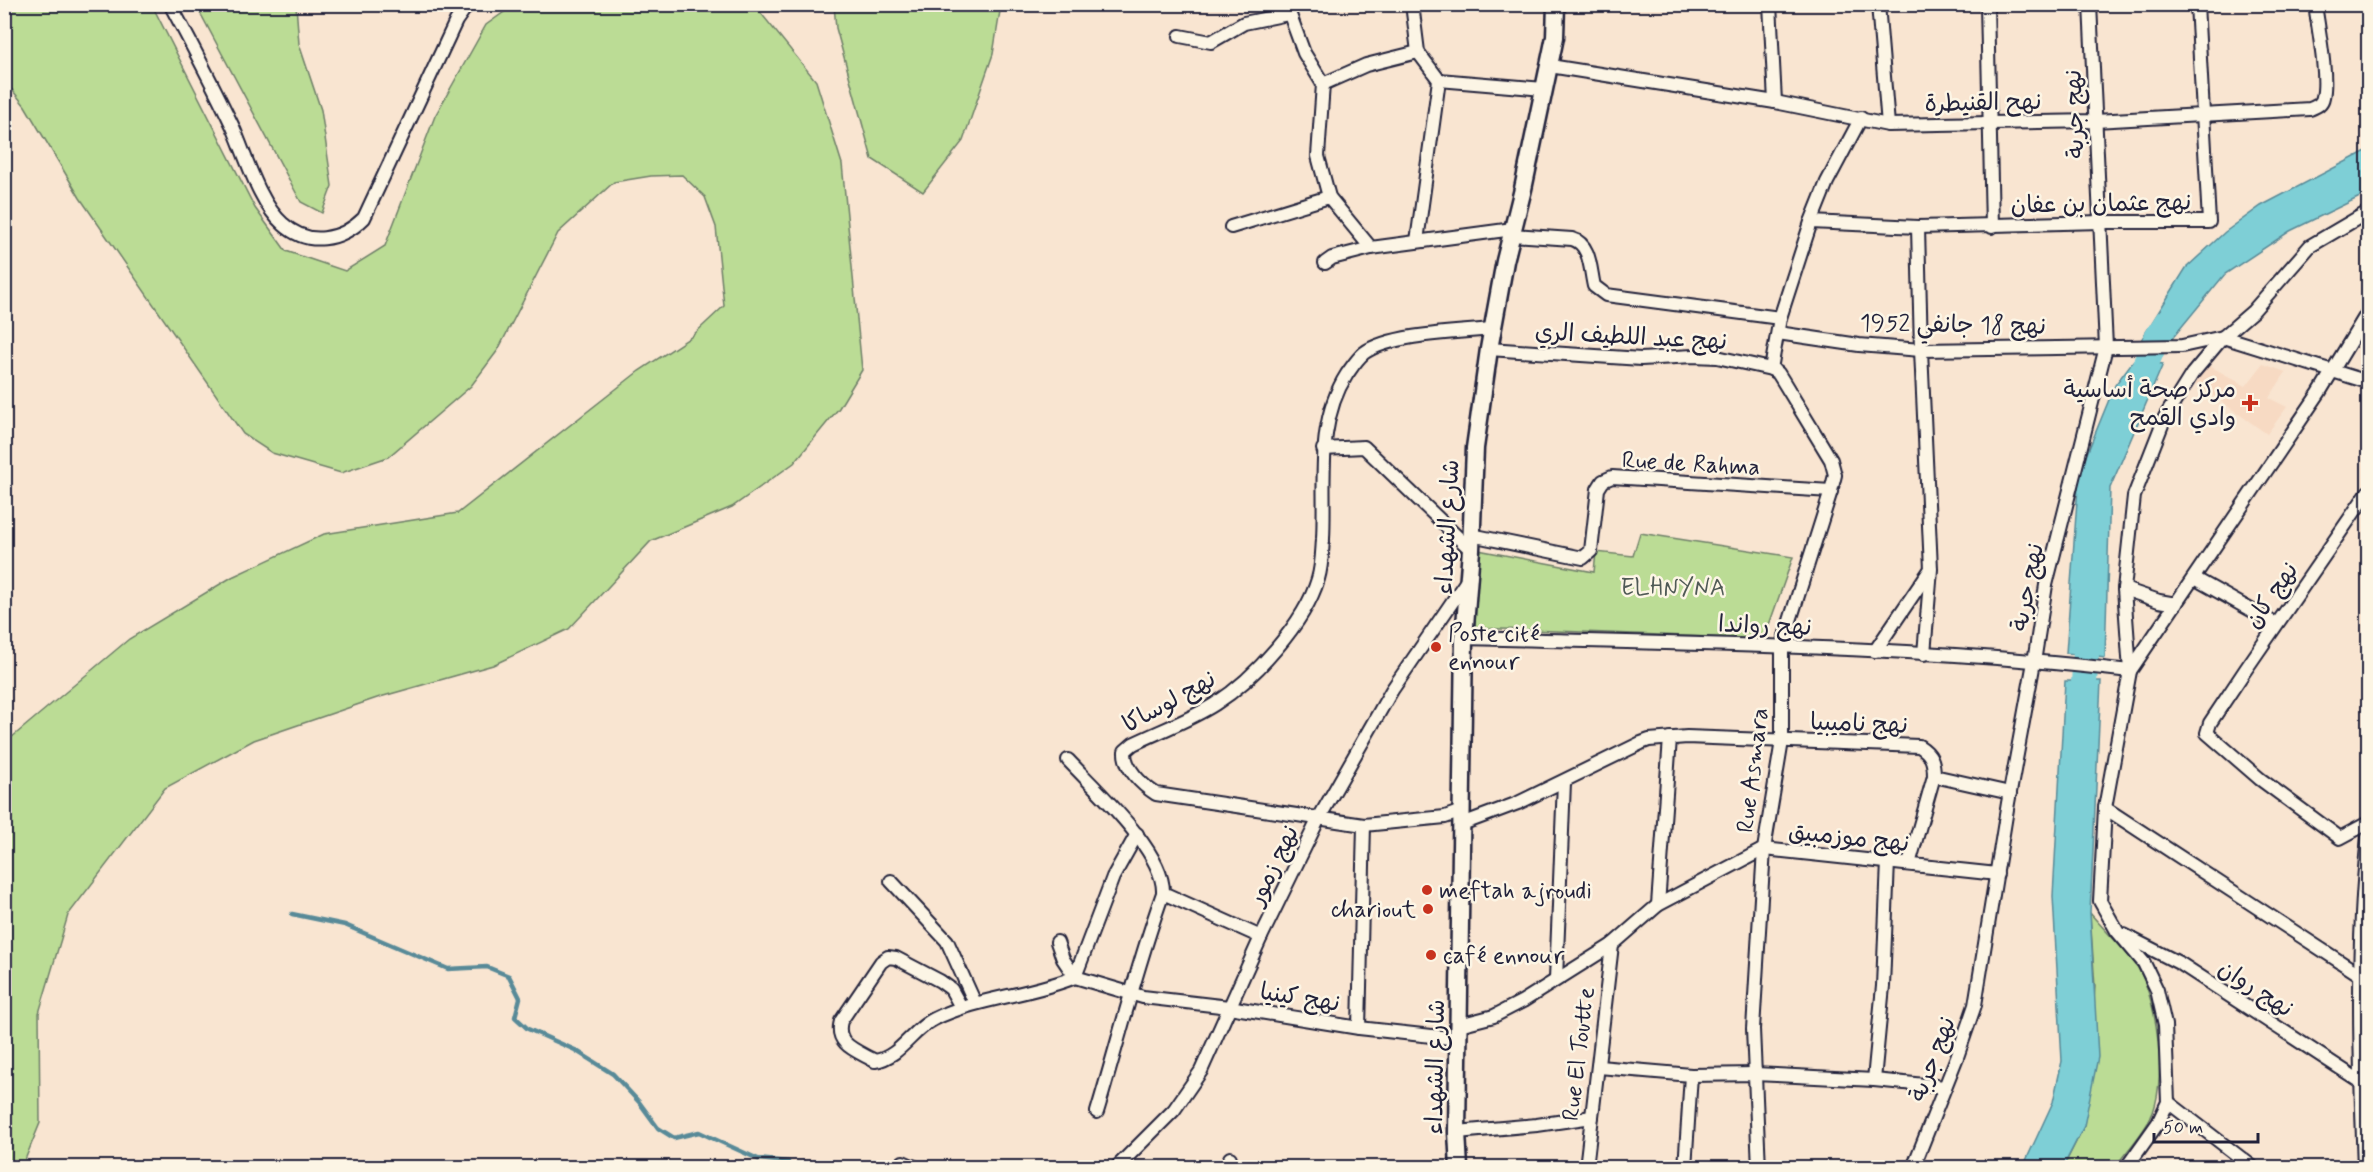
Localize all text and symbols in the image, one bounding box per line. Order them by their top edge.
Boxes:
street label: نهج جربة [2058,69,2093,159]
street label: نهح القنيطرة [1924,87,2042,120]
street label: نهج عثمان بن عفان [2010,187,2192,222]
street label: نهج 18 جانفي 1952 [1860,308,2046,347]
street label: نهج عبد اللطيف الري [1534,317,1728,358]
place label: مركز صحة أساسية وادي القمح [2063,374,2236,434]
marker: مركز صحة أساسية وادي القمح [2241,394,2259,412]
street label: Rue de Rahma [1621,445,1761,484]
street label: شارع الشهداء [1429,459,1468,595]
street label: نهج جربة [2005,541,2052,634]
street label: نهج كان [2238,557,2306,635]
park label: ELHNYNA [1621,573,1725,604]
street label: نهج رواندا [1718,609,1812,644]
place label: Poste cité ennour [1448,619,1540,678]
marker: Poste cité ennour [1429,640,1443,654]
street label: نهج لوساكا [1118,664,1222,741]
street label: Rue Asmara [1730,706,1777,834]
street label: نهج ناميبيا [1809,707,1908,742]
street label: نهج موزمبيق [1787,817,1911,860]
street label: نهج زمور [1241,821,1307,913]
place label: meftah ajroudi [1439,876,1592,907]
marker: meftah ajroudi [1420,883,1434,897]
place label: chariout [1331,895,1416,926]
marker: chariout [1421,902,1435,916]
place label: café ennour [1443,941,1565,972]
marker: café ennour [1424,948,1438,962]
street label: نهج روان [2212,953,2299,1025]
street label: نهج كينيا [1258,977,1342,1020]
street label: Rue El Toutte [1556,985,1603,1123]
street label: شارع الشهداء [1420,999,1453,1135]
street label: نهج جربة [1903,1012,1964,1107]
scale bar [2154,1106,2258,1144]
text: 50 m [2163,1116,2203,1140]

